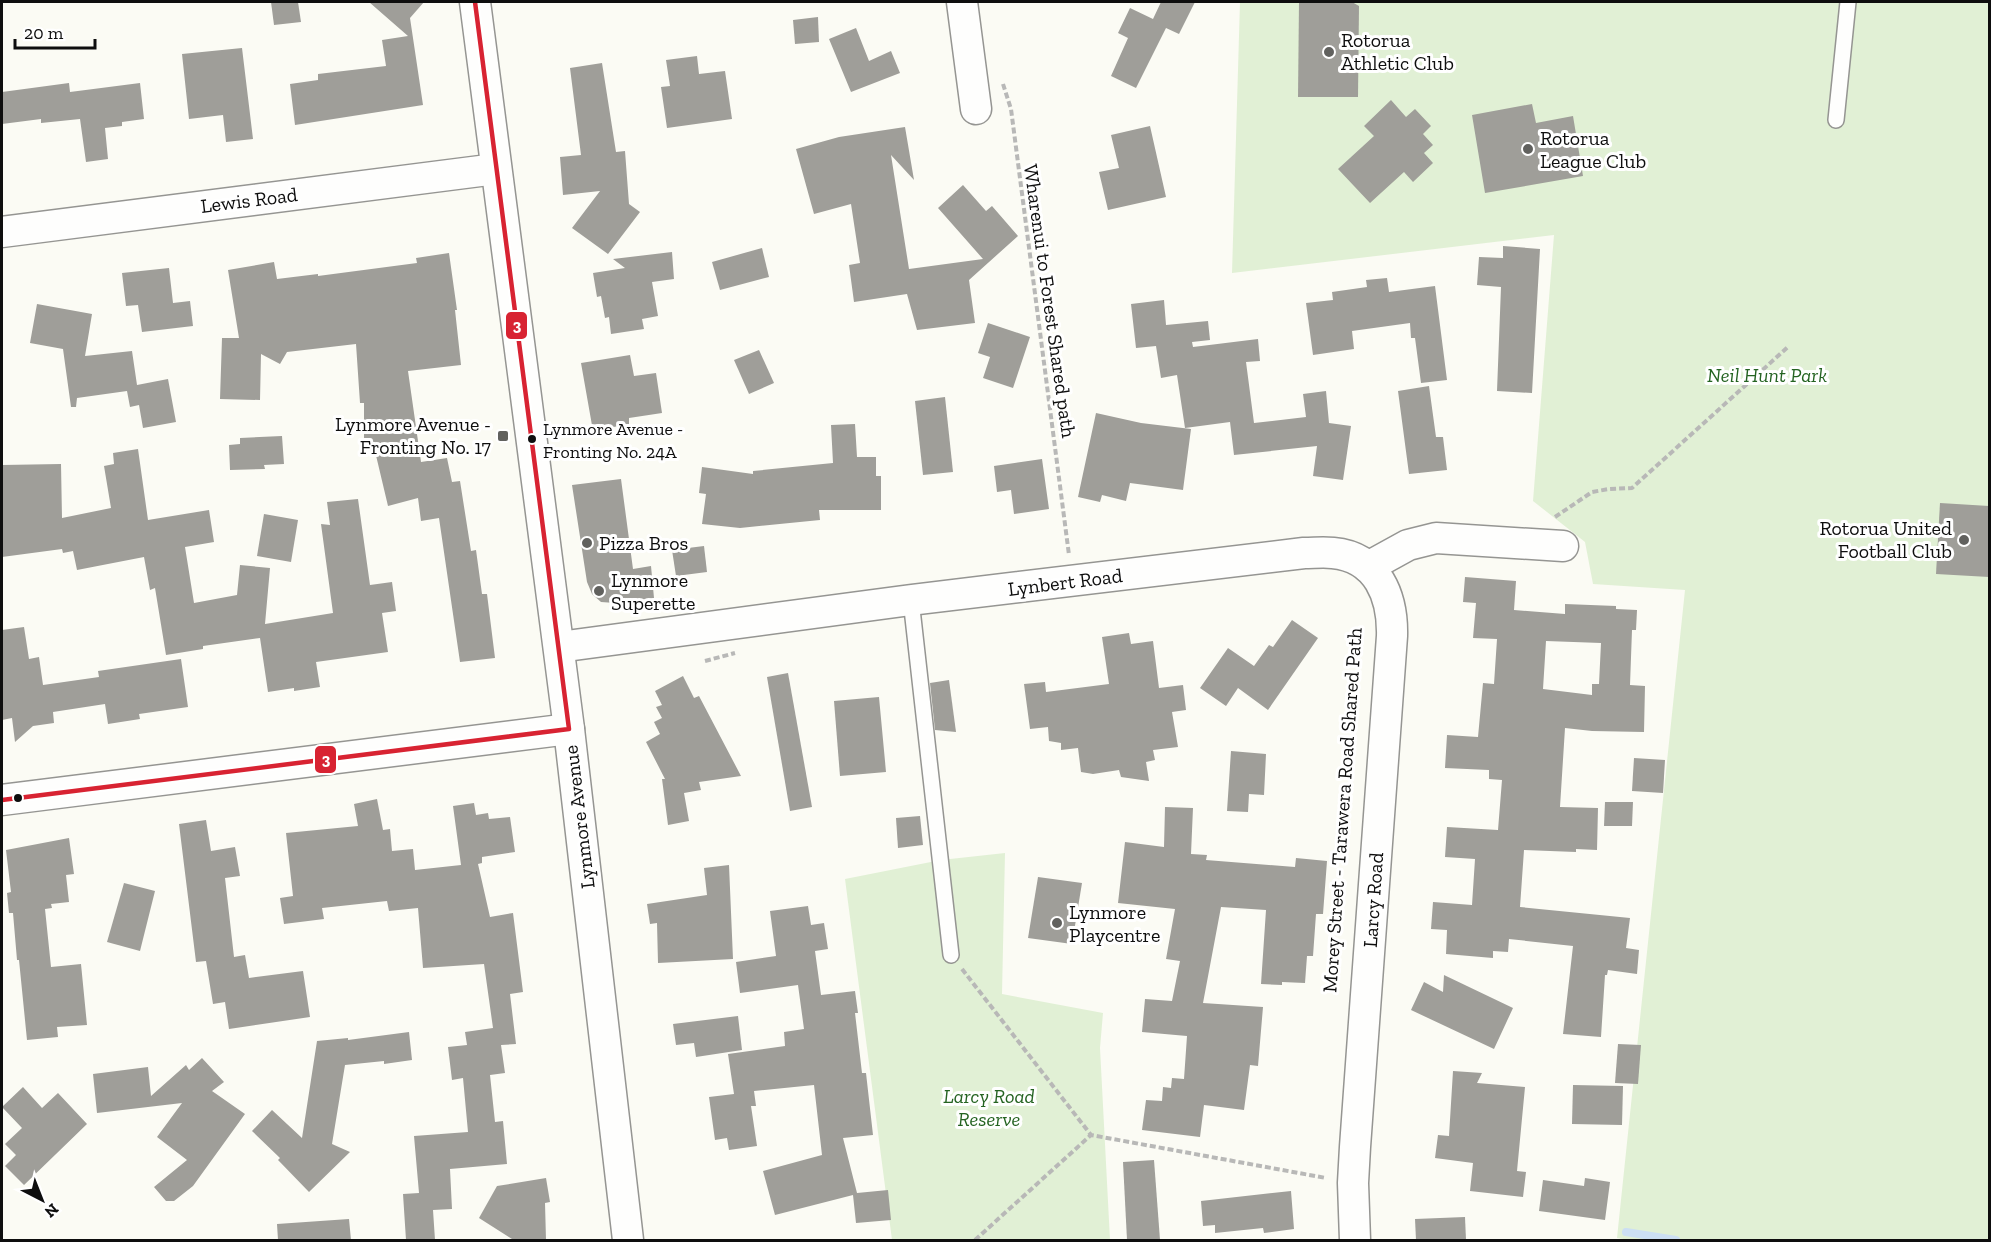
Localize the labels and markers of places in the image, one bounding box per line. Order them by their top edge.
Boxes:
place label: Rotorua Athletic Club [1341,28,1454,75]
marker: Rotorua Athletic Club [1322,45,1336,59]
place label: Rotorua League Club [1540,126,1646,173]
marker: Rotorua League Club [1521,142,1535,156]
place label: Lynmore Avenue - Fronting No. 17 [335,412,492,459]
place label: Lynmore Avenue - Fronting No. 24A [543,418,683,463]
marker: Lynmore Avenue - Fronting No. 17 [496,429,510,443]
marker: Lynmore Avenue - Fronting No. 24A [526,433,538,445]
place label: Rotorua United Football Club [1819,516,1952,563]
place label: Pizza Bros [599,531,688,555]
marker: Rotorua United Football Club [1957,533,1971,547]
marker: Pizza Bros [580,536,594,550]
place label: Lynmore Superette [611,568,695,615]
marker: Lynmore Superette [592,584,606,598]
unlabelled marker [12,792,24,804]
place label: Lynmore Playcentre [1069,900,1160,947]
marker: Lynmore Playcentre [1050,916,1064,930]

